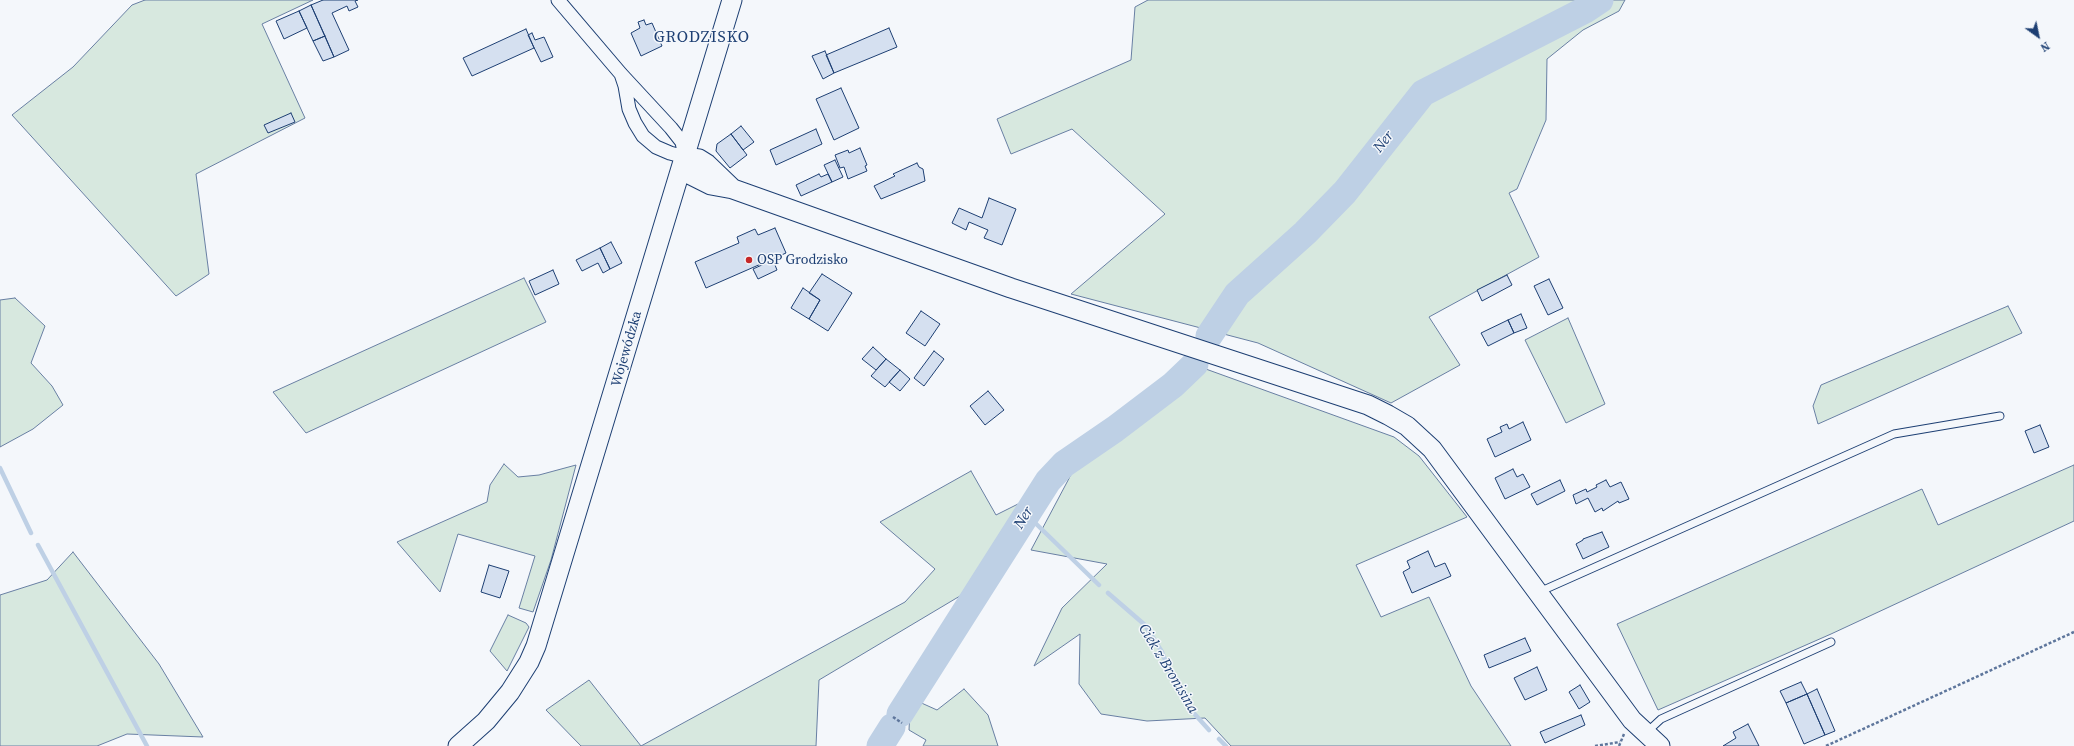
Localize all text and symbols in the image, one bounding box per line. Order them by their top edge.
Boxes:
north arrow [2018,16,2058,56]
district label: GRODZISKO [654,28,750,48]
text: N [2037,38,2052,55]
water label: Ner [1370,128,1398,156]
place label: OSP Grodzisko [757,252,848,268]
marker: OSP Grodzisko [744,255,754,265]
street label: Wojewódzka [608,309,646,389]
water label: Ner [1010,504,1038,532]
water label: Ciek z Bronisina [1134,621,1202,717]

